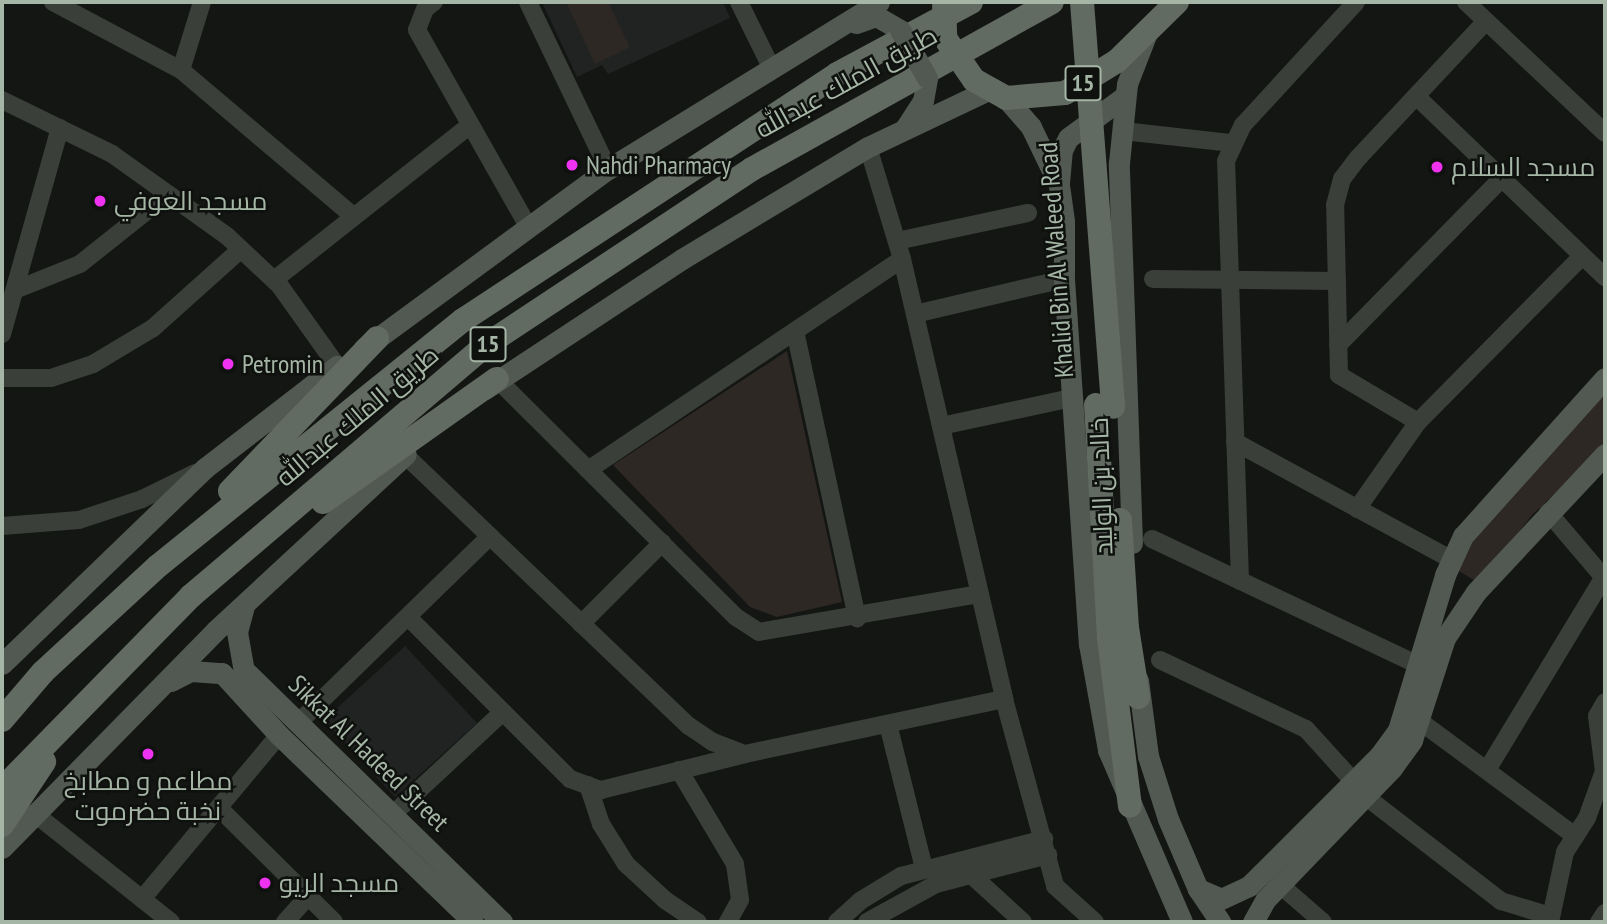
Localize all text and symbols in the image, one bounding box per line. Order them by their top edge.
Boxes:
street label: طريق الملك عبدالله [750,19,942,145]
road number: 15 [1064,62,1102,104]
street label: Khalid Bin Al Waleed Road [1032,141,1080,379]
place label: Nahdi Pharmacy [586,149,731,181]
place label: مسجد السلام [1451,151,1595,183]
marker: Nahdi Pharmacy [564,157,580,173]
marker: مسجد السلام [1429,159,1445,175]
place label: مسجد العوفي [114,185,267,217]
marker: مسجد العوفي [92,193,108,209]
road number: 15 [469,324,507,365]
street label: طريق الملك عبدالله [269,339,445,493]
place label: Petromin [242,348,323,380]
marker: Petromin [220,356,236,372]
street label: خالد بن الوليد [1083,417,1119,555]
street label: Sikkat Al Hadeed Street [282,668,456,838]
marker: مطاعم و مطابخ نخبة حضرموت [140,746,156,762]
place label: مطاعم و مطابخ نخبة حضرموت [64,765,232,826]
place label: مسجد الريو [279,867,399,899]
marker: مسجد الريو [257,875,273,891]

